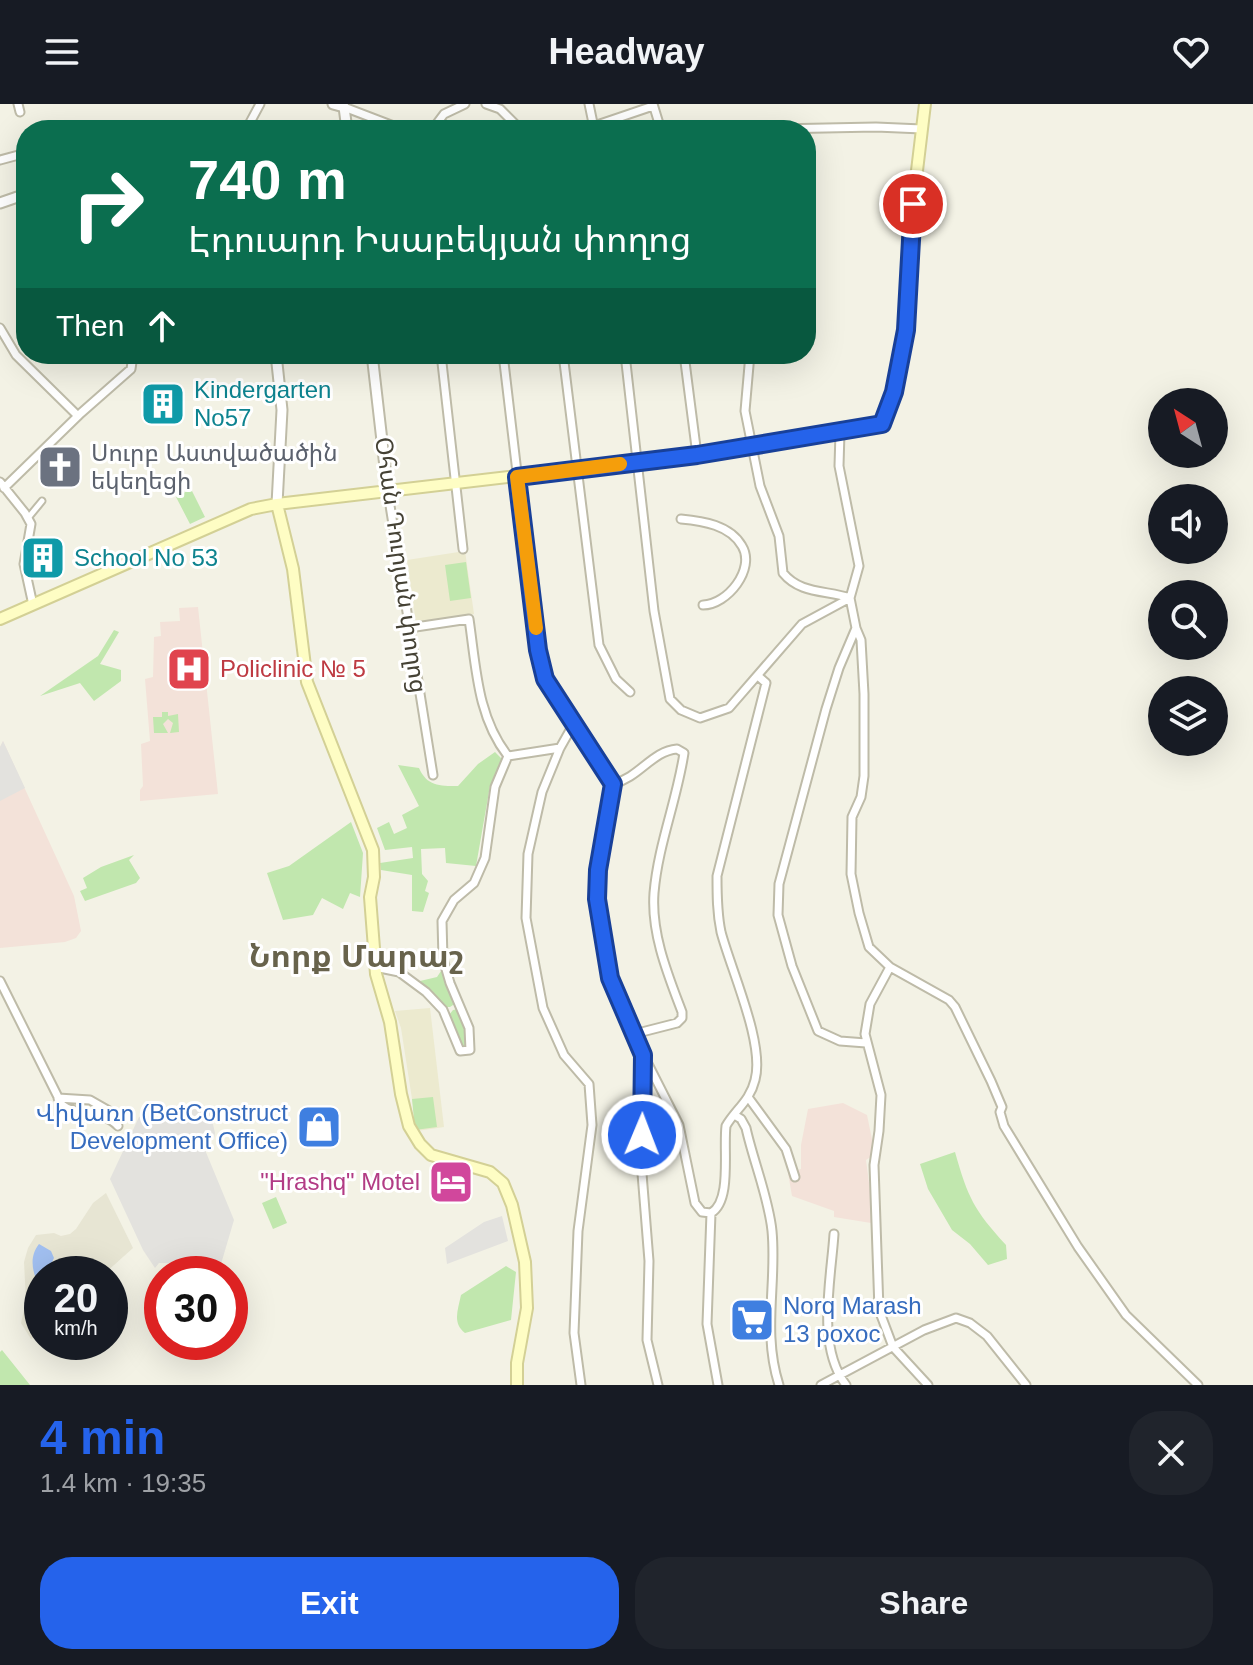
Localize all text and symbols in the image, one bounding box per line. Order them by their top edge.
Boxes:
icon: menu [40,30,84,74]
icon: heart [1169,30,1213,74]
text: Headway [548,31,705,72]
text: 740 m [188,148,347,211]
icon: right [56,152,160,256]
pin [879,170,947,238]
icon: arrive [891,182,935,226]
text: Էդուարդ Իսաբեկյան փողոց [188,219,691,260]
icon: ahead [140,304,184,348]
text: Then [56,309,124,342]
place label: Kindergarten No57 [194,376,331,431]
building icon: Kindergarten No57 [139,380,187,428]
north arrow [1148,388,1228,468]
map controls [1148,388,1228,756]
street label: Օհան Դուրյան փողոց [369,435,433,695]
place label: Սուրբ Աստվածածին եկեղեցի [91,439,338,495]
church icon: Սուրբ Աստվածածին եկեղեցի [36,443,84,491]
button: sound [1148,484,1228,564]
building icon: School No 53 [19,534,67,582]
place label: School No 53 [74,544,218,571]
button: search [1148,580,1228,660]
hospital icon: Policlinic № 5 [165,645,213,693]
place label: Policlinic № 5 [220,655,366,682]
button: layers [1148,676,1228,756]
district label: Նորք Մարաշ [249,938,463,974]
position arrow [600,1093,684,1177]
place label: Վիվառո (BetConstruct Development Office) [36,1099,288,1154]
shop icon: Վիվառո (BetConstruct Development Office) [295,1103,343,1151]
hotel icon: "Hrashq" Motel [427,1158,475,1206]
place label: "Hrashq" Motel [260,1168,420,1195]
speed limit sign: 30 [144,1256,248,1360]
text: 20 [54,1276,98,1320]
place label: Norq Marash 13 poxoc [783,1292,922,1347]
supermarket icon: Norq Marash 13 poxoc [728,1296,776,1344]
text: km/h [54,1317,98,1339]
text: 4 min [40,1411,165,1464]
button: close [1129,1411,1213,1495]
text: 1.4 km · 19:35 [40,1468,206,1498]
button: Exit [40,1557,619,1649]
button: Share [635,1557,1213,1649]

